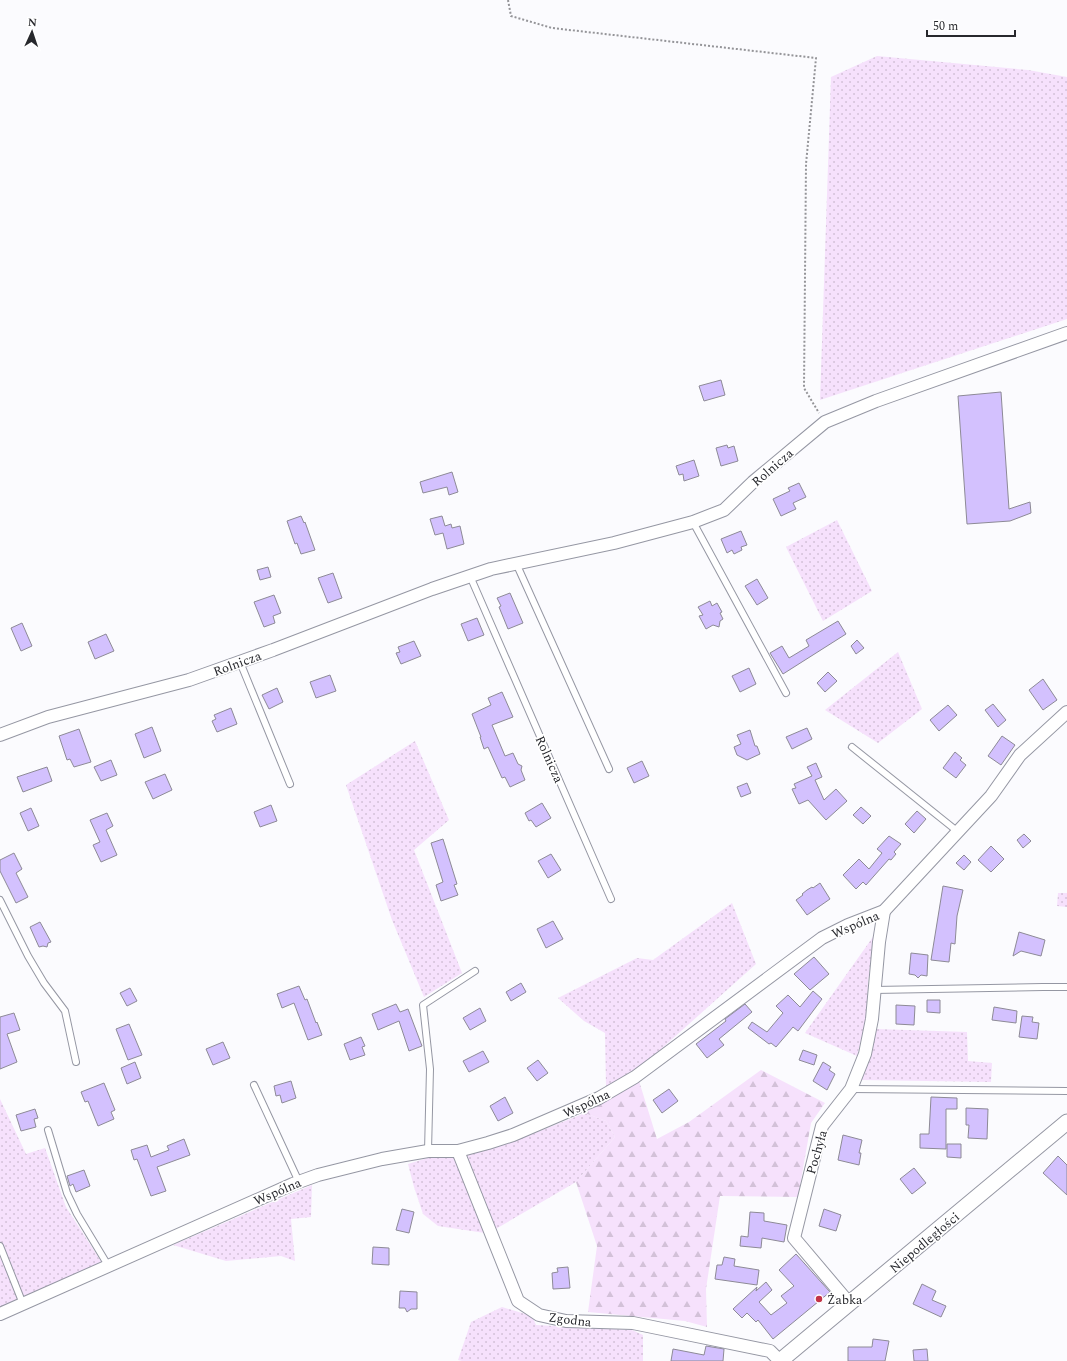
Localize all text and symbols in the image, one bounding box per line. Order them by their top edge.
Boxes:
north arrow [12,12,52,52]
scale bar [927,12,1015,38]
text: N [28,14,37,31]
text: 50 m [933,17,958,36]
street label: Rolnicza [747,443,799,492]
street label: Rolnicza [210,646,265,682]
street label: Rolnicza [530,733,569,787]
street label: Wspólna [828,906,883,944]
street label: Wspólna [559,1084,614,1124]
street label: Pochyła [801,1127,833,1177]
street label: Wspólna [250,1173,305,1211]
street label: Niepodległości [885,1207,964,1278]
place label: Żabka [827,1290,863,1310]
marker: Żabka [814,1294,824,1304]
street label: Zgodna [547,1307,593,1333]

